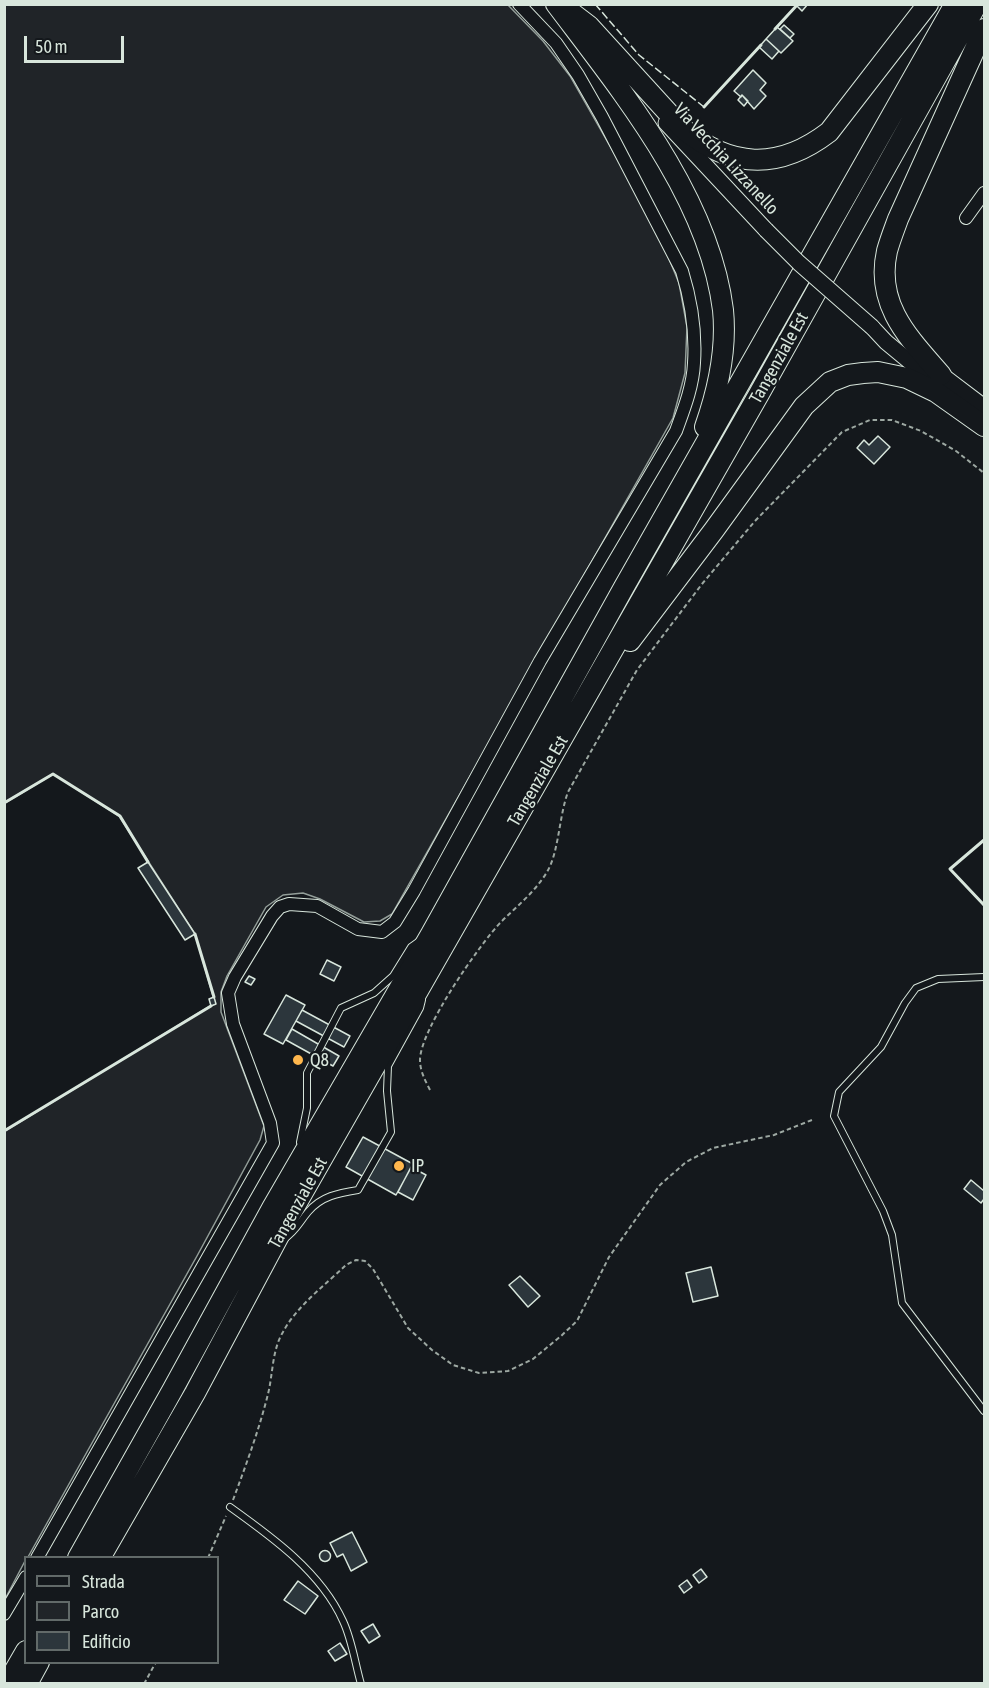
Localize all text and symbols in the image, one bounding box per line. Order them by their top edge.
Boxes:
scale bar [27,24,128,62]
text: 50 m [35,36,67,57]
street label: Via Vecchia Lizzanello [669,99,783,219]
street label: Tangenziale Est [745,308,813,408]
street label: Tangenziale Est [503,732,573,830]
place label: Q8 [310,1049,329,1071]
marker: Q8 [291,1053,305,1067]
street label: Tangenziale Est [264,1153,332,1253]
place label: IP [411,1155,424,1177]
marker: IP [392,1159,406,1173]
legend [24,1556,219,1664]
text: Strada [82,1571,125,1592]
text: Parco [82,1601,119,1622]
text: Edificio [82,1631,131,1652]

